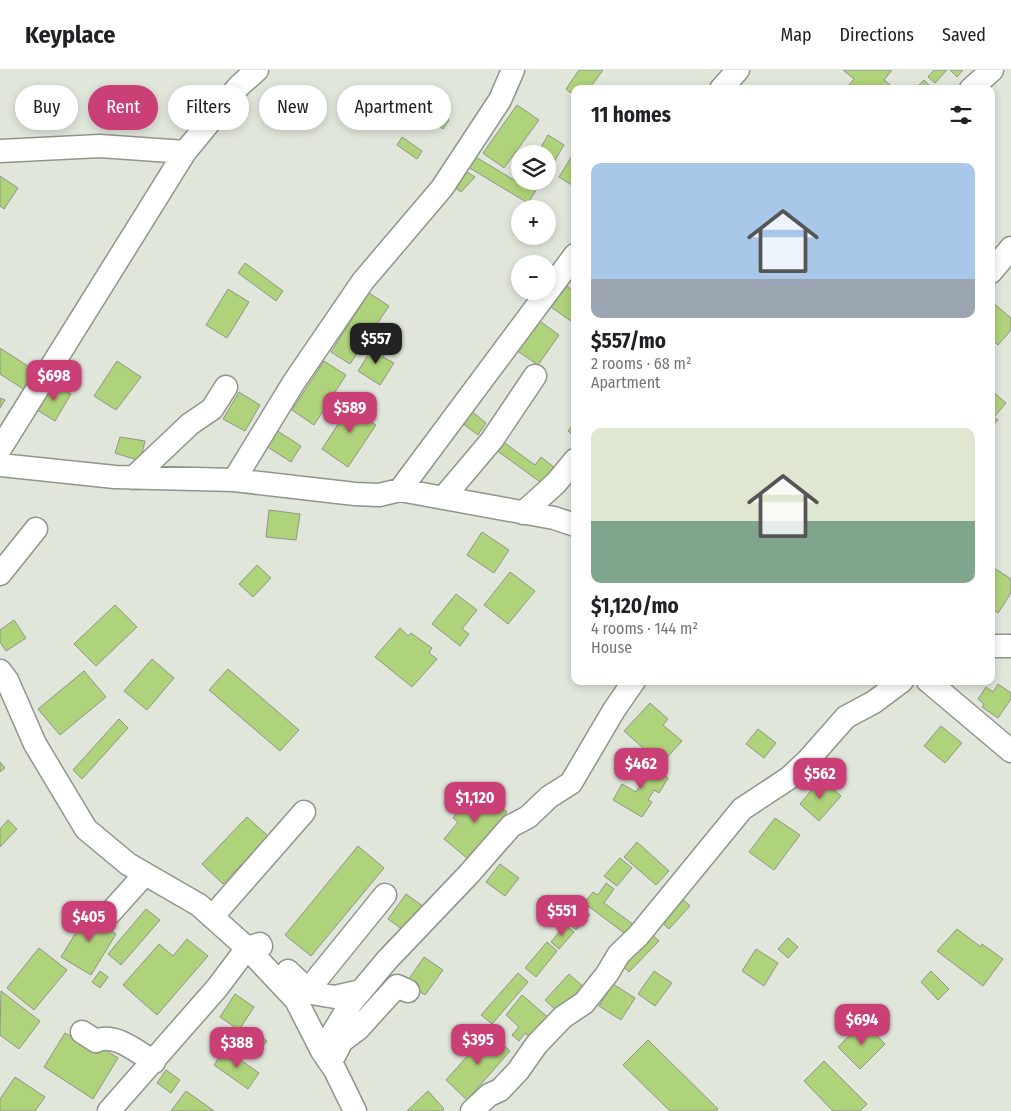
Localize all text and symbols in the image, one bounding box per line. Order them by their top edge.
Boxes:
text: Keyplace [25,21,115,49]
text: Map [780,24,812,46]
text: Directions [840,24,914,46]
text: Saved [942,24,986,46]
chip: Buy [15,85,78,130]
chip: Rent [88,85,158,130]
chip: Filters [168,85,249,130]
chip: New [259,85,327,130]
chip: Apartment [337,85,451,130]
icon: filters [947,101,975,129]
text: 11 homes [591,102,671,128]
map controls [511,145,556,300]
button: layers [511,145,556,190]
icon: home [738,196,828,286]
button: + [511,200,556,245]
button: − [511,255,556,300]
pin: $557 [346,322,406,365]
text: $557/mo [591,328,666,354]
text: $557 [361,329,391,348]
text: 2 rooms · 68 m² [591,354,692,373]
pin: $698 [24,360,84,402]
text: $698 [38,366,70,385]
text: Apartment [591,373,660,392]
pin: $589 [320,392,380,434]
text: $589 [334,398,366,417]
icon: home [738,461,828,551]
text: $1,120/mo [591,593,679,619]
text: 4 rooms · 144 m² [591,619,698,638]
text: House [591,638,632,657]
pin: $462 [611,748,671,790]
text: $462 [625,754,657,773]
pin: $562 [790,758,850,800]
text: $562 [804,764,836,783]
pin: $1,120 [434,782,516,824]
text: $1,120 [455,788,495,807]
pin: $551 [532,894,592,937]
pin: $405 [59,900,119,943]
text: $551 [547,901,577,920]
text: $405 [73,907,105,926]
pin: $694 [832,1004,892,1046]
text: $694 [846,1010,878,1029]
pin: $395 [448,1024,508,1066]
pin: $388 [207,1026,267,1069]
text: $395 [462,1030,494,1049]
text: $388 [221,1033,253,1052]

